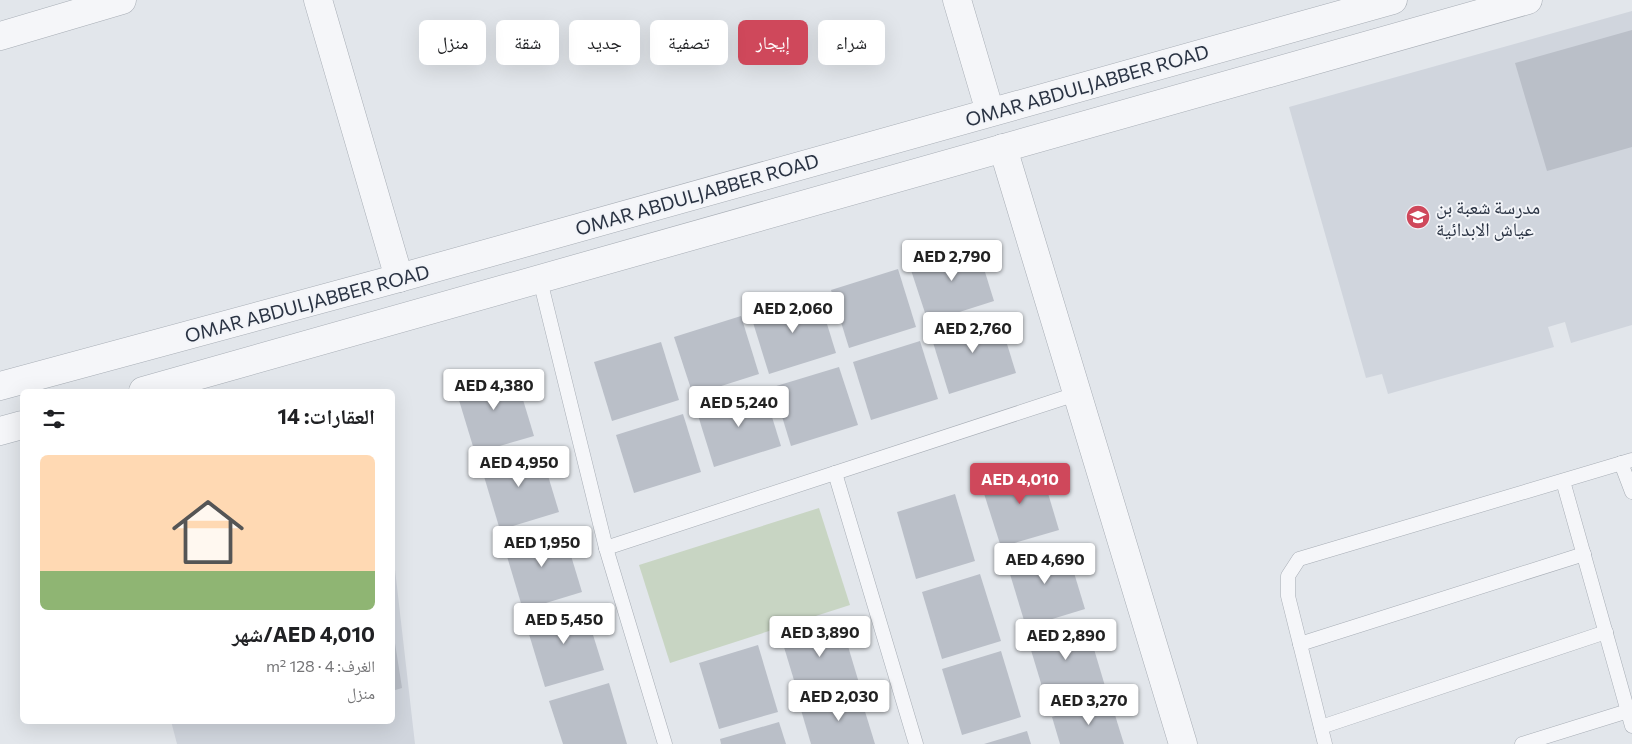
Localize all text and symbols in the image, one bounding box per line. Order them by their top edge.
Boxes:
chip: منزل [419,20,486,65]
chip: شقة [496,20,559,65]
chip: جديد [569,20,640,65]
chip: تصفية [650,20,728,65]
chip: إيجار [738,20,808,65]
chip: شراء [818,20,885,65]
street label: OMAR ABDULJABBER ROAD [963,39,1211,131]
street label: OMAR ABDULJABBER ROAD [573,148,821,240]
place label: مدرسة شعبة بن عياش الابدائية [1436,195,1540,241]
school or university icon: مدرسة شعبة بن عياش الابدائية [1405,204,1431,230]
pin: AED 2,790 [895,240,1009,282]
text: AED 2,790 [913,246,991,265]
street label: OMAR ABDULJABBER ROAD [182,259,432,347]
pin: AED 2,060 [736,292,850,334]
text: AED 2,060 [753,298,833,317]
pin: AED 2,760 [916,312,1030,354]
text: AED 2,760 [934,318,1012,337]
pin: AED 4,380 [437,368,551,411]
text: AED 4,380 [454,375,534,394]
pin: AED 5,240 [682,386,796,428]
text: AED 5,240 [700,392,778,411]
text: العقارات: 14 [278,403,375,428]
icon: filters [40,405,68,433]
pin: AED 4,950 [462,446,576,488]
text: AED 4,950 [479,452,559,471]
pin: AED 4,010 [963,462,1077,505]
text: AED 4,010 [981,469,1059,488]
icon: home [163,487,253,577]
pin: AED 1,950 [485,526,599,568]
text: AED 1,950 [504,532,580,551]
pin: AED 4,690 [988,542,1102,585]
text: AED 4,690 [1005,549,1085,568]
pin: AED 5,450 [507,602,621,645]
text: AED 5,450 [525,609,603,628]
pin: AED 3,890 [763,616,877,658]
pin: AED 2,890 [1009,618,1123,661]
text: AED 4,010/شهر [232,621,375,646]
text: AED 3,890 [780,622,860,641]
text: AED 2,890 [1026,625,1106,644]
text: الغرف: 4 · 128 m² [266,656,375,675]
pin: AED 2,030 [782,680,896,722]
text: منزل [347,683,375,702]
pin: AED 3,270 [1032,684,1146,726]
text: AED 2,030 [799,686,879,705]
text: AED 3,270 [1050,690,1128,709]

